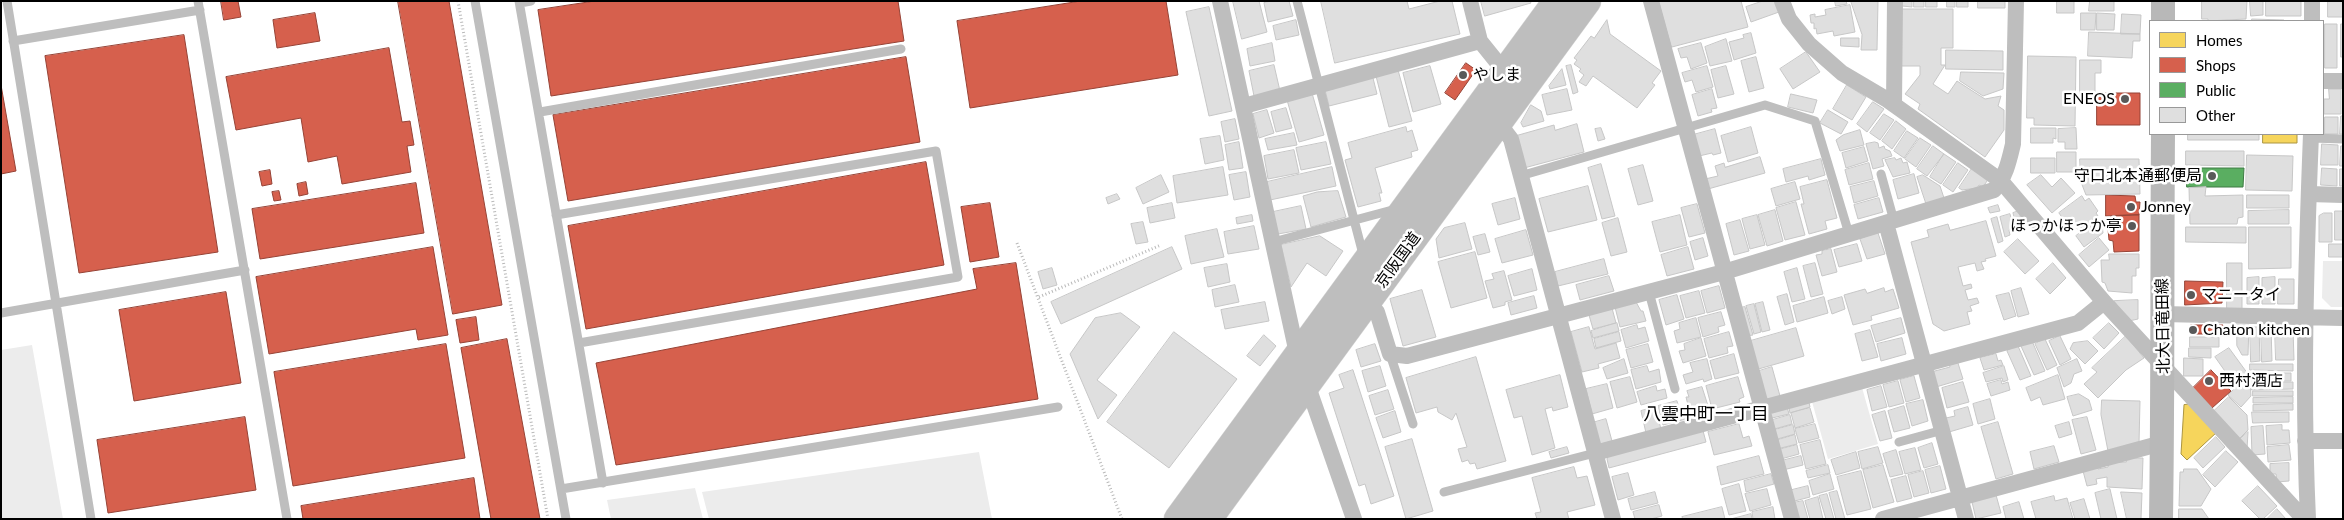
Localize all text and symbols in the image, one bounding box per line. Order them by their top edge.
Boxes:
legend [2149,20,2324,135]
text: Homes [2196,31,2242,49]
text: Shops [2196,56,2236,74]
place label: やしま [1473,65,1521,85]
marker: やしま [1457,69,1469,81]
text: Public [2196,81,2236,99]
place label: ENEOS [2063,89,2115,109]
marker: ENEOS [2119,93,2131,105]
text: Other [2196,106,2235,124]
place label: 守口北本通郵便局 [2074,166,2202,186]
marker: 守口北本通郵便局 [2206,170,2218,182]
place label: Jonney [2141,197,2191,217]
marker: Jonney [2125,201,2137,213]
place label: ほっかほっか亭 [2010,216,2122,236]
marker: ほっかほっか亭 [2126,220,2138,232]
street label: 京阪国道 [1371,228,1425,292]
street label: 北大日竜田線 [2153,278,2173,374]
place label: マニータイ [2201,285,2281,305]
marker: マニータイ [2185,289,2197,301]
place label: Chaton kitchen [2203,320,2310,340]
marker: Chaton kitchen [2187,324,2199,336]
place label: 西村酒店 [2219,371,2283,391]
marker: 西村酒店 [2203,375,2215,387]
district label: 八雲中町一丁目 [1643,403,1769,425]

